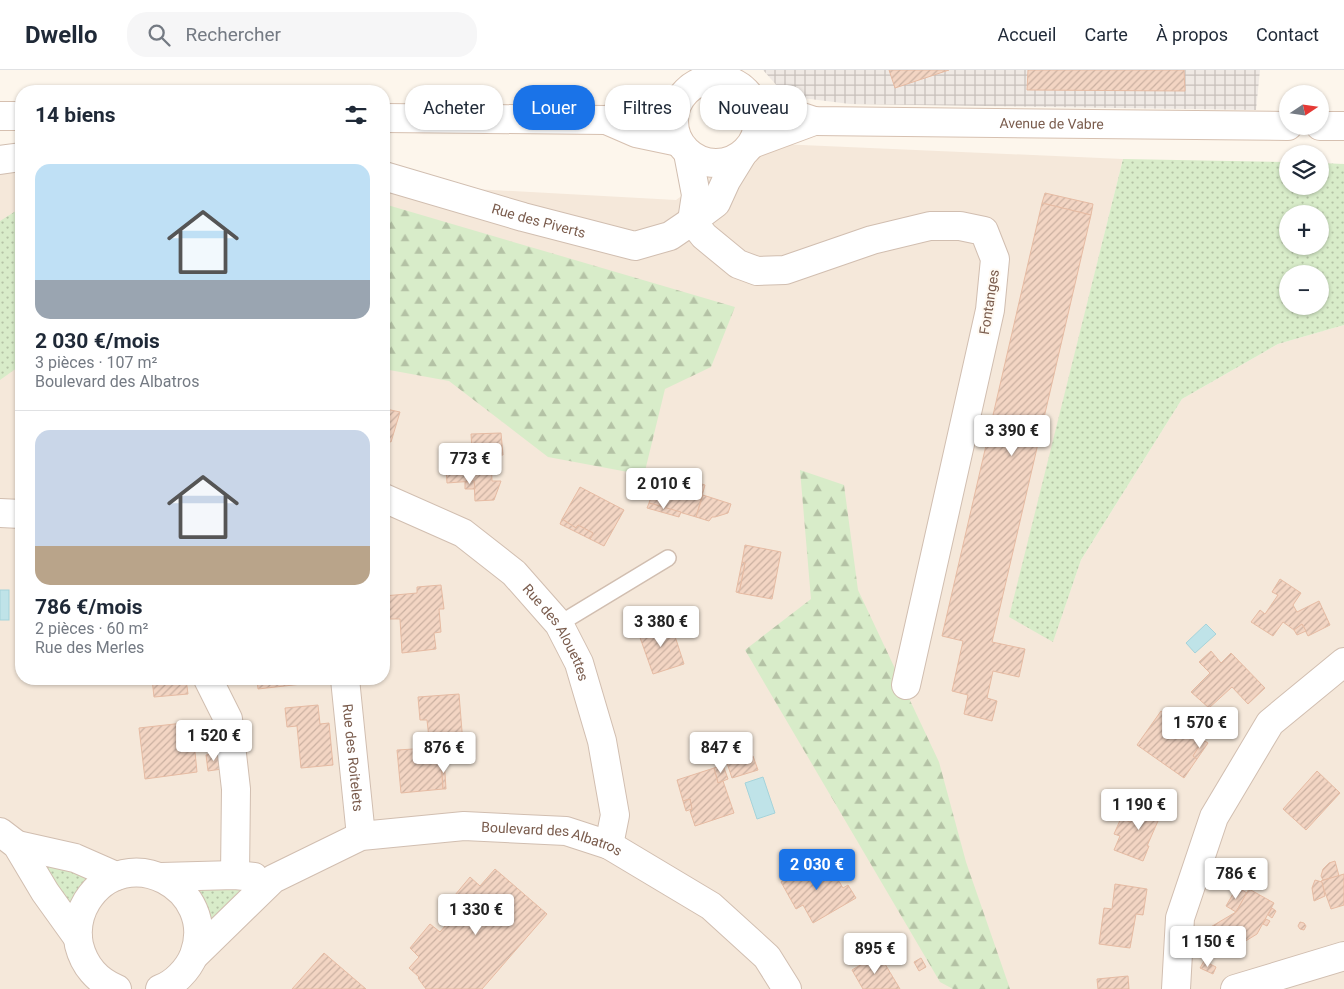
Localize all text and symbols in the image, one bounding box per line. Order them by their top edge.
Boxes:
search box [127,12,477,57]
text: Dwello [25,21,97,49]
icon: search [145,21,173,49]
text: Rechercher [185,23,281,46]
text: Accueil [998,24,1056,45]
text: Carte [1084,24,1128,45]
text: À propos [1156,24,1228,45]
text: Contact [1256,24,1319,45]
chip: Acheter [405,85,503,130]
chip: Louer [513,85,595,130]
chip: Filtres [605,85,690,130]
chip: Nouveau [700,85,807,130]
north arrow [1279,85,1329,135]
map controls [1279,85,1329,315]
icon: filters [342,101,370,129]
text: 14 biens [35,103,116,127]
street label: Avenue de Vabre [999,115,1104,132]
button: layers [1279,145,1329,195]
icon: home [158,197,248,287]
street label: Rue des Piverts [490,200,587,241]
button: + [1279,205,1329,255]
button: − [1279,265,1329,315]
street label: Fontanges [976,268,1002,336]
text: 2 030 €/mois [35,329,160,353]
text: 3 pièces · 107 m² [35,353,157,372]
text: Boulevard des Albatros [35,372,199,391]
pin: 3 390 € [966,414,1058,457]
text: 3 390 € [985,421,1039,440]
pin: 773 € [435,442,505,485]
text: 773 € [450,449,490,468]
icon: home [158,462,248,552]
pin: 2 010 € [618,468,710,510]
text: 2 010 € [637,474,691,493]
street label: Rue des Alouettes [519,581,592,683]
text: 786 €/mois [35,595,143,619]
pin: 3 380 € [615,606,707,648]
text: 3 380 € [634,612,688,631]
text: 2 pièces · 60 m² [35,619,148,638]
text: Rue des Merles [35,638,144,657]
street label: Rue des Roitelets [340,703,366,812]
pin: 1 570 € [1154,706,1246,749]
text: 1 570 € [1173,713,1227,732]
pin: 1 520 € [168,720,260,762]
text: 1 520 € [187,726,241,745]
pin: 876 € [409,732,479,774]
pin: 847 € [686,732,756,774]
text: 876 € [424,738,464,757]
text: 847 € [701,738,741,757]
pin: 1 190 € [1093,788,1185,831]
text: 1 190 € [1112,795,1166,814]
street label: Boulevard des Albatros [481,819,625,859]
pin: 2 030 € [771,848,863,891]
text: 2 030 € [790,855,844,874]
pin: 786 € [1201,858,1271,900]
text: 786 € [1216,864,1256,883]
pin: 1 330 € [430,894,522,936]
text: 1 330 € [449,900,503,919]
pin: 1 150 € [1162,926,1254,968]
pin: 895 € [840,932,910,975]
text: 1 150 € [1181,932,1235,951]
text: 895 € [855,939,895,958]

